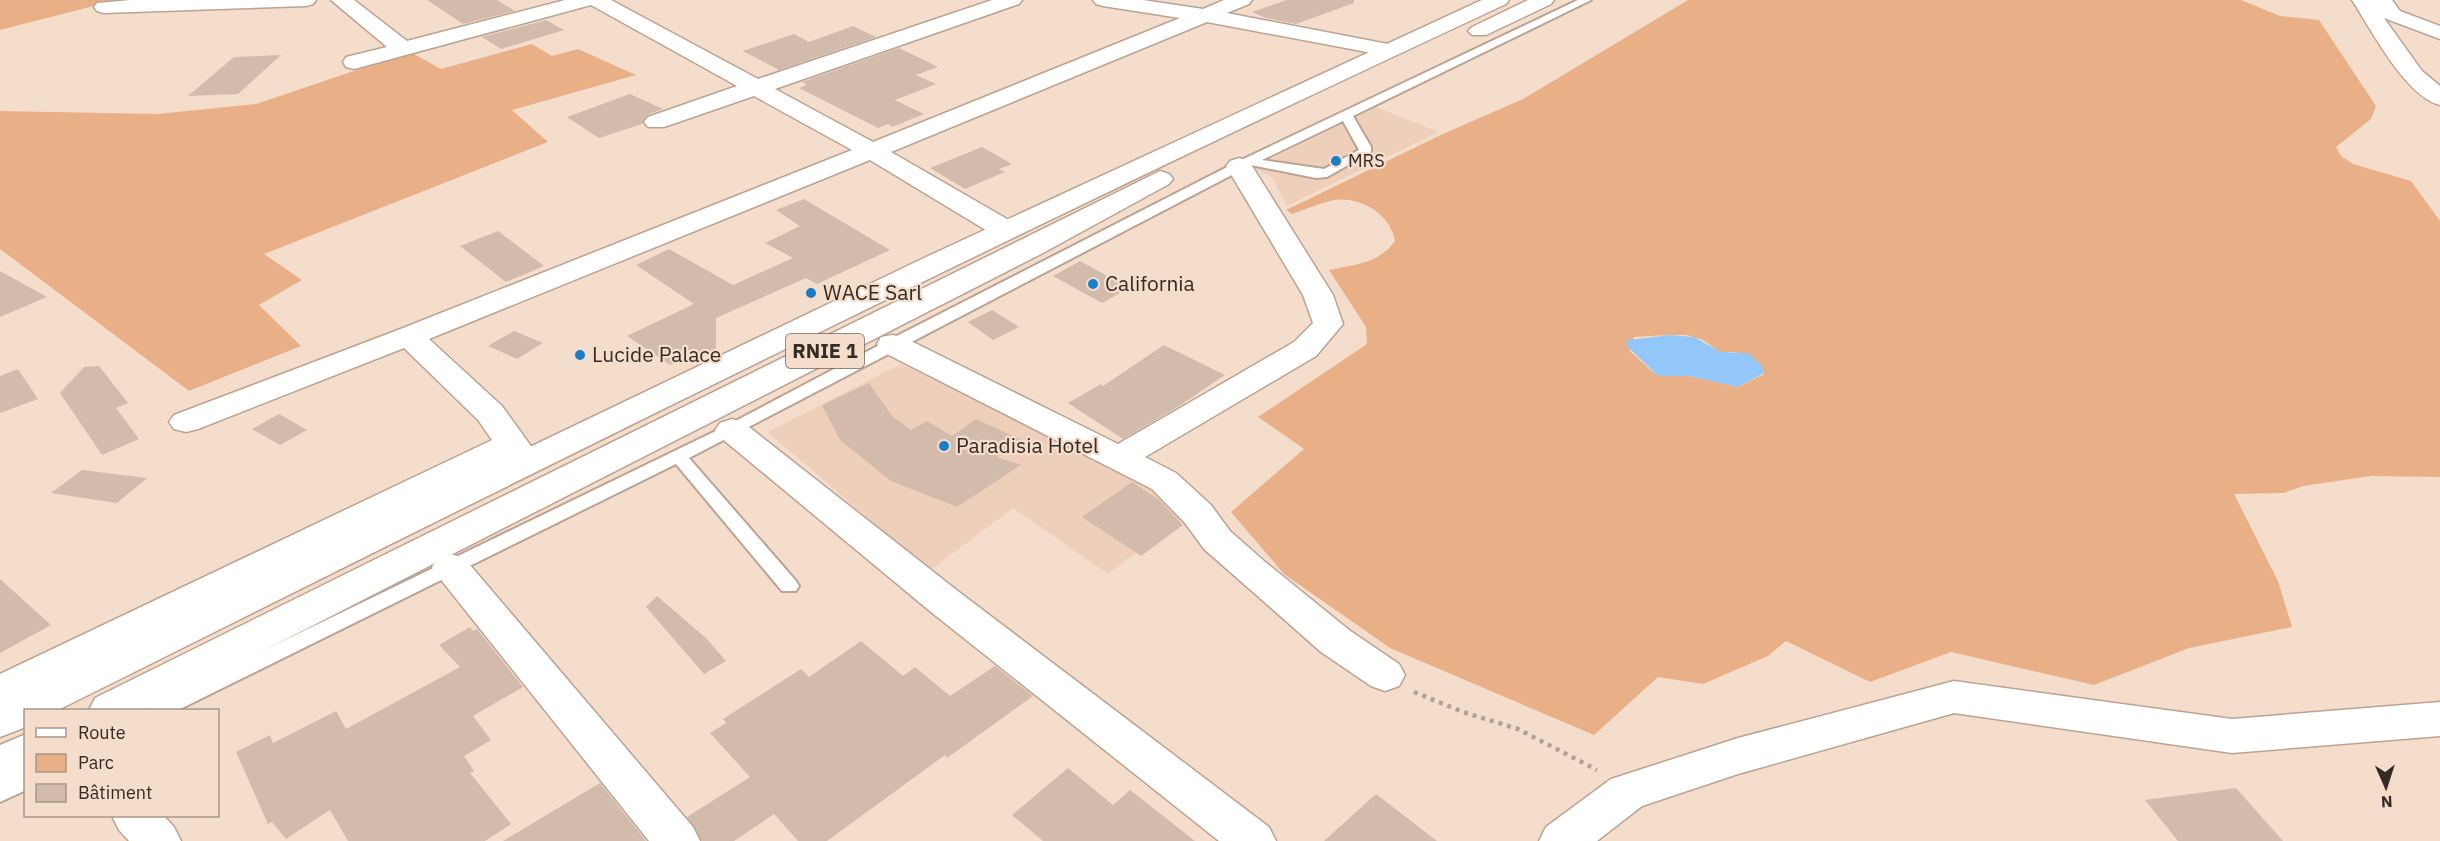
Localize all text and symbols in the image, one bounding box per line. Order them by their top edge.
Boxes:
place label: MRS [1348,149,1385,172]
marker: MRS [1329,154,1343,168]
place label: California [1105,269,1195,297]
marker: California [1086,277,1100,291]
place label: WACE Sarl [823,278,922,306]
marker: WACE Sarl [804,286,818,300]
road number: RNIE 1 [786,334,864,368]
place label: Lucide Palace [592,340,721,368]
marker: Lucide Palace [573,348,587,362]
place label: Paradisia Hotel [956,431,1099,459]
marker: Paradisia Hotel [937,439,951,453]
legend [24,709,219,817]
text: Route [78,721,126,744]
text: Parc [78,751,114,774]
north arrow [2356,757,2416,817]
text: Bâtiment [78,781,152,804]
text: N [2380,792,2393,812]

